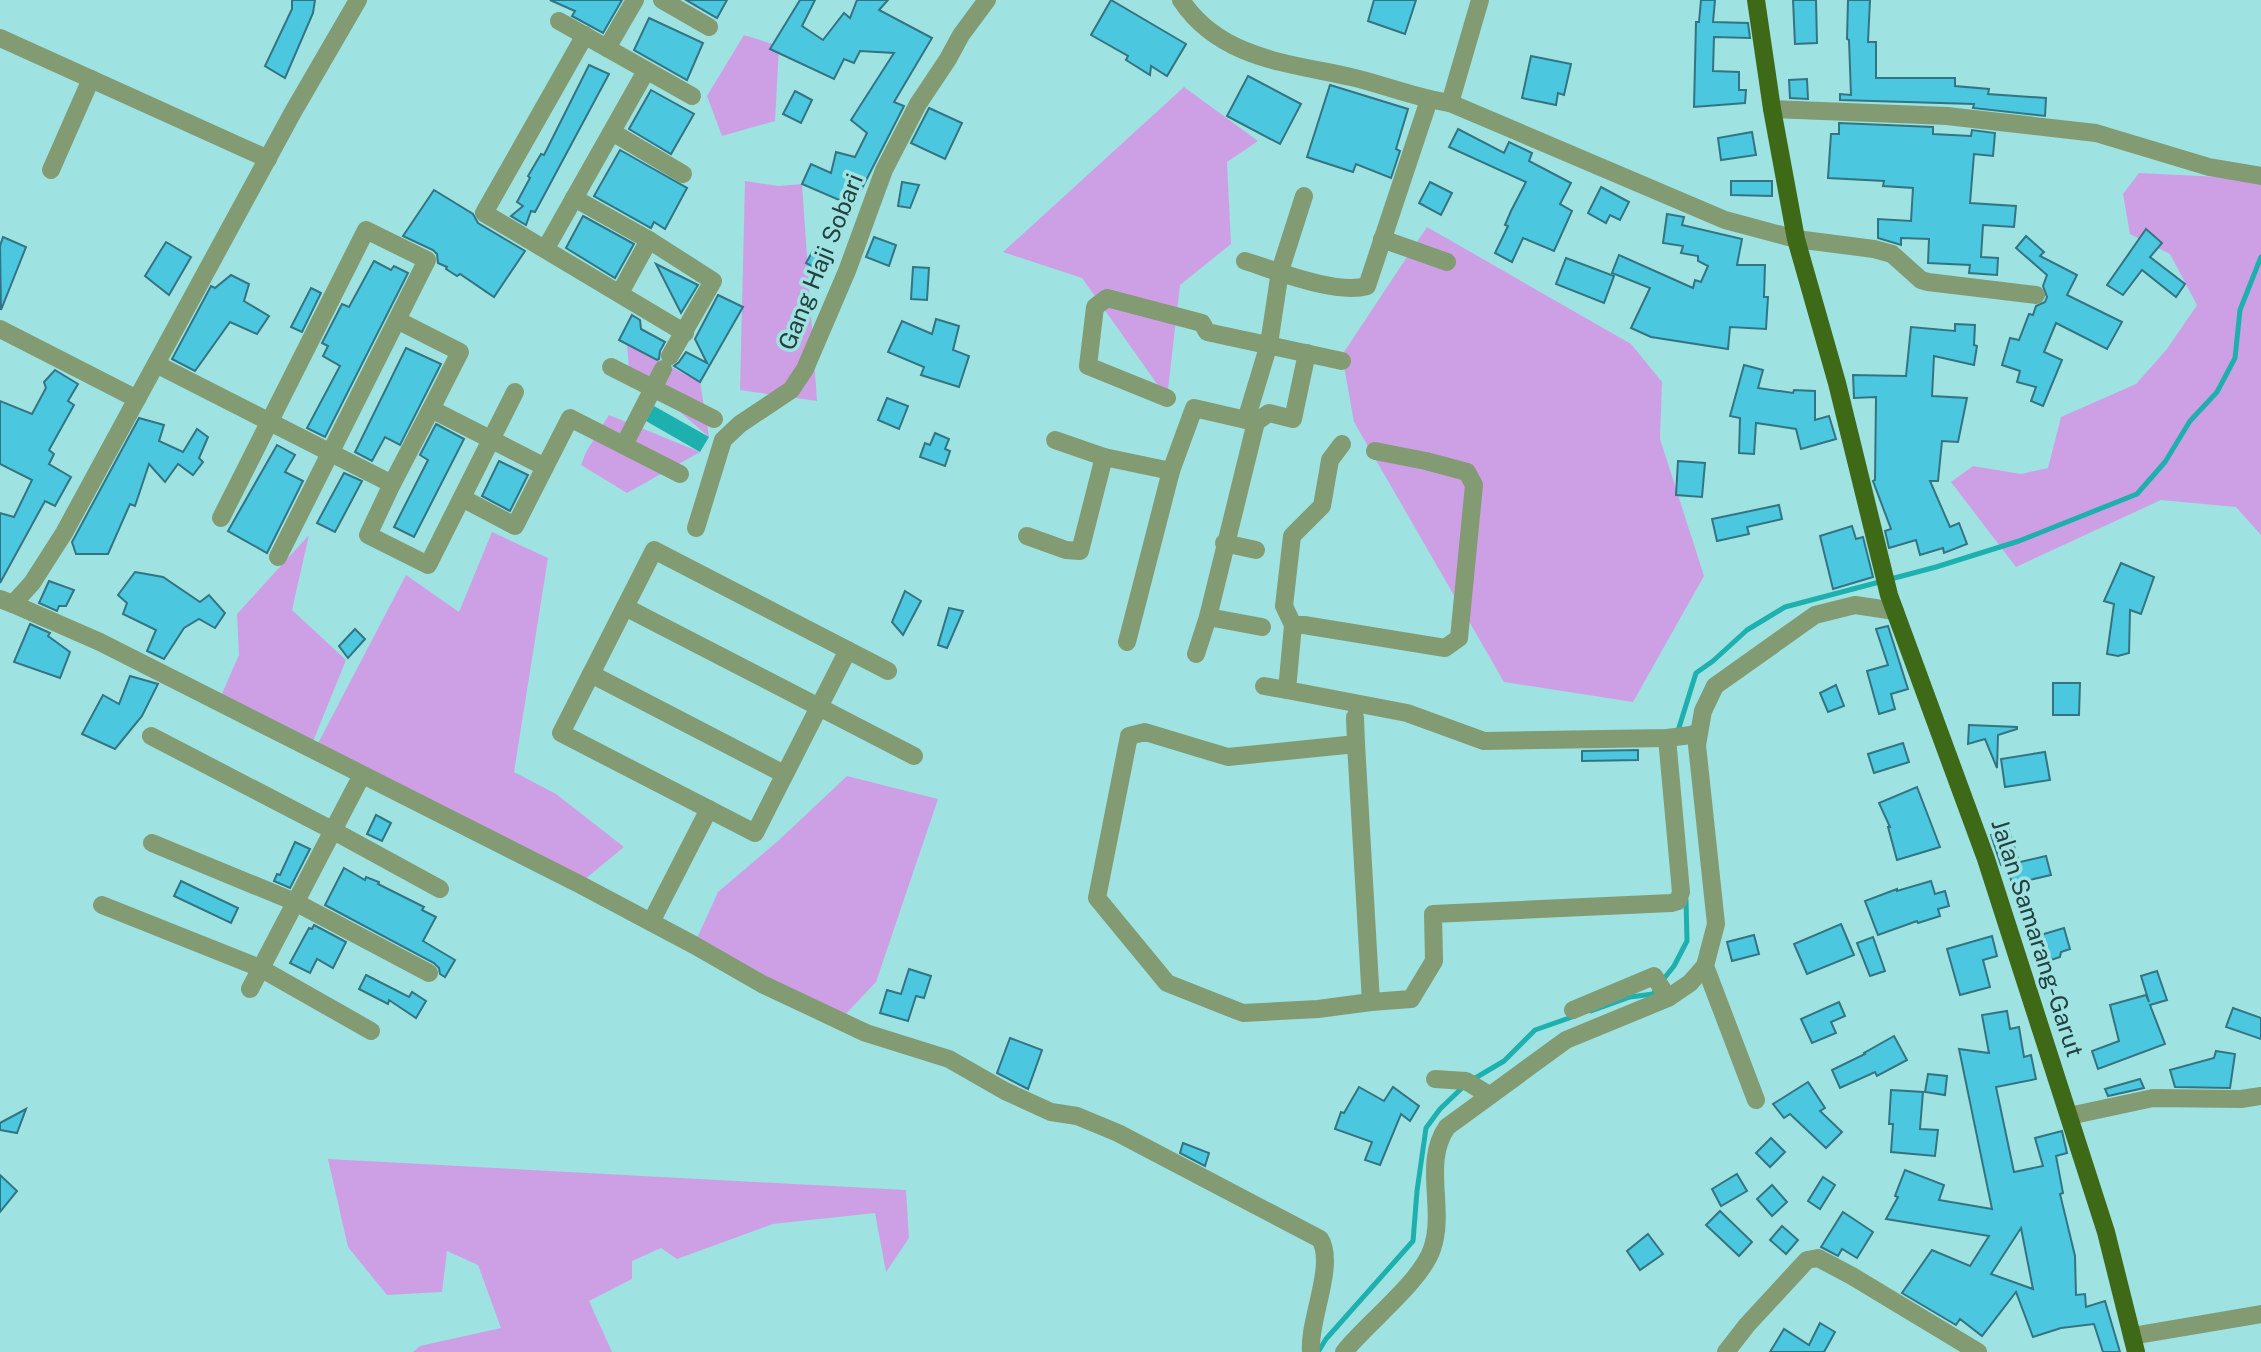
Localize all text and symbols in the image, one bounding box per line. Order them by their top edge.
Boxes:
street label: Gang Haji Sobari [772,169,868,354]
street label: Jalan Samarang-Garut [1986,815,2090,1060]

